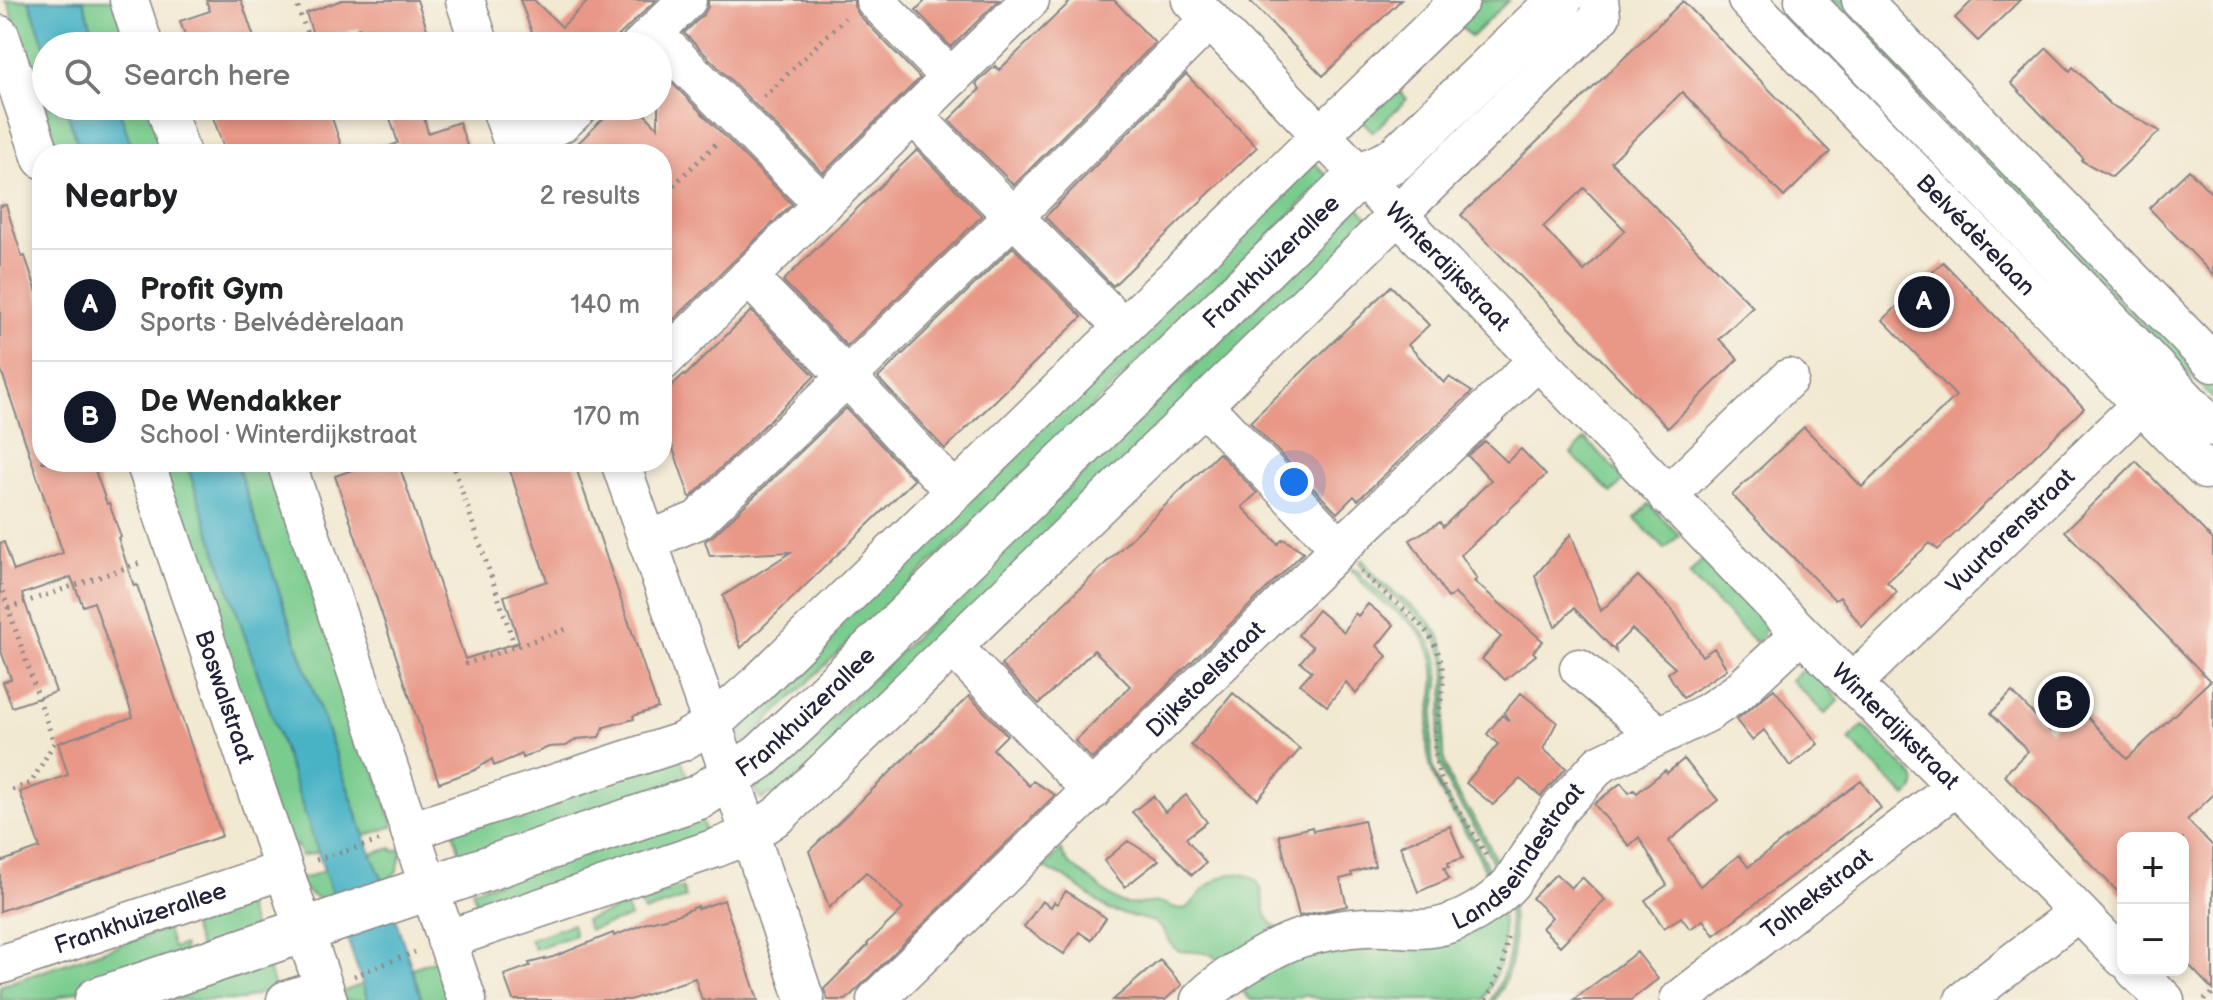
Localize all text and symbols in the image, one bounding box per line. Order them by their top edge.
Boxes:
search box [32,32,672,120]
icon: search [60,54,104,98]
text: Search here [124,58,290,94]
street label: Belvédèrelaan [1910,168,2041,302]
text: Nearby [64,176,178,217]
text: 2 results [540,181,640,212]
street label: Frankhuizerallee [1197,189,1346,335]
street label: Winterdijkstraat [1379,196,1517,338]
text: Profit Gym [140,272,284,308]
pin: A [1898,272,1950,332]
text: A [82,290,98,321]
text: 140 m [570,290,640,321]
text: Sports · Belvédèrelaan [140,308,404,339]
text: De Wendakker [140,384,341,420]
text: B [81,402,99,433]
text: 170 m [573,402,640,433]
text: School · Winterdijkstraat [140,420,417,451]
your location [1274,462,1314,502]
street label: Vuurtorenstraat [1940,462,2081,600]
street label: Dijkstoelstraat [1140,615,1272,744]
street label: Boswalstraat [188,627,261,768]
street label: Frankhuizerallee [730,641,881,784]
street label: Winterdijkstraat [1825,657,1966,796]
pin: B [2038,672,2090,732]
street label: Landseindestraat [1448,777,1591,936]
map controls [2117,832,2189,976]
button: + [2117,832,2189,904]
street label: Tolhekstraat [1756,842,1879,946]
street label: Frankhuizerallee [51,876,230,961]
button: − [2117,904,2189,976]

